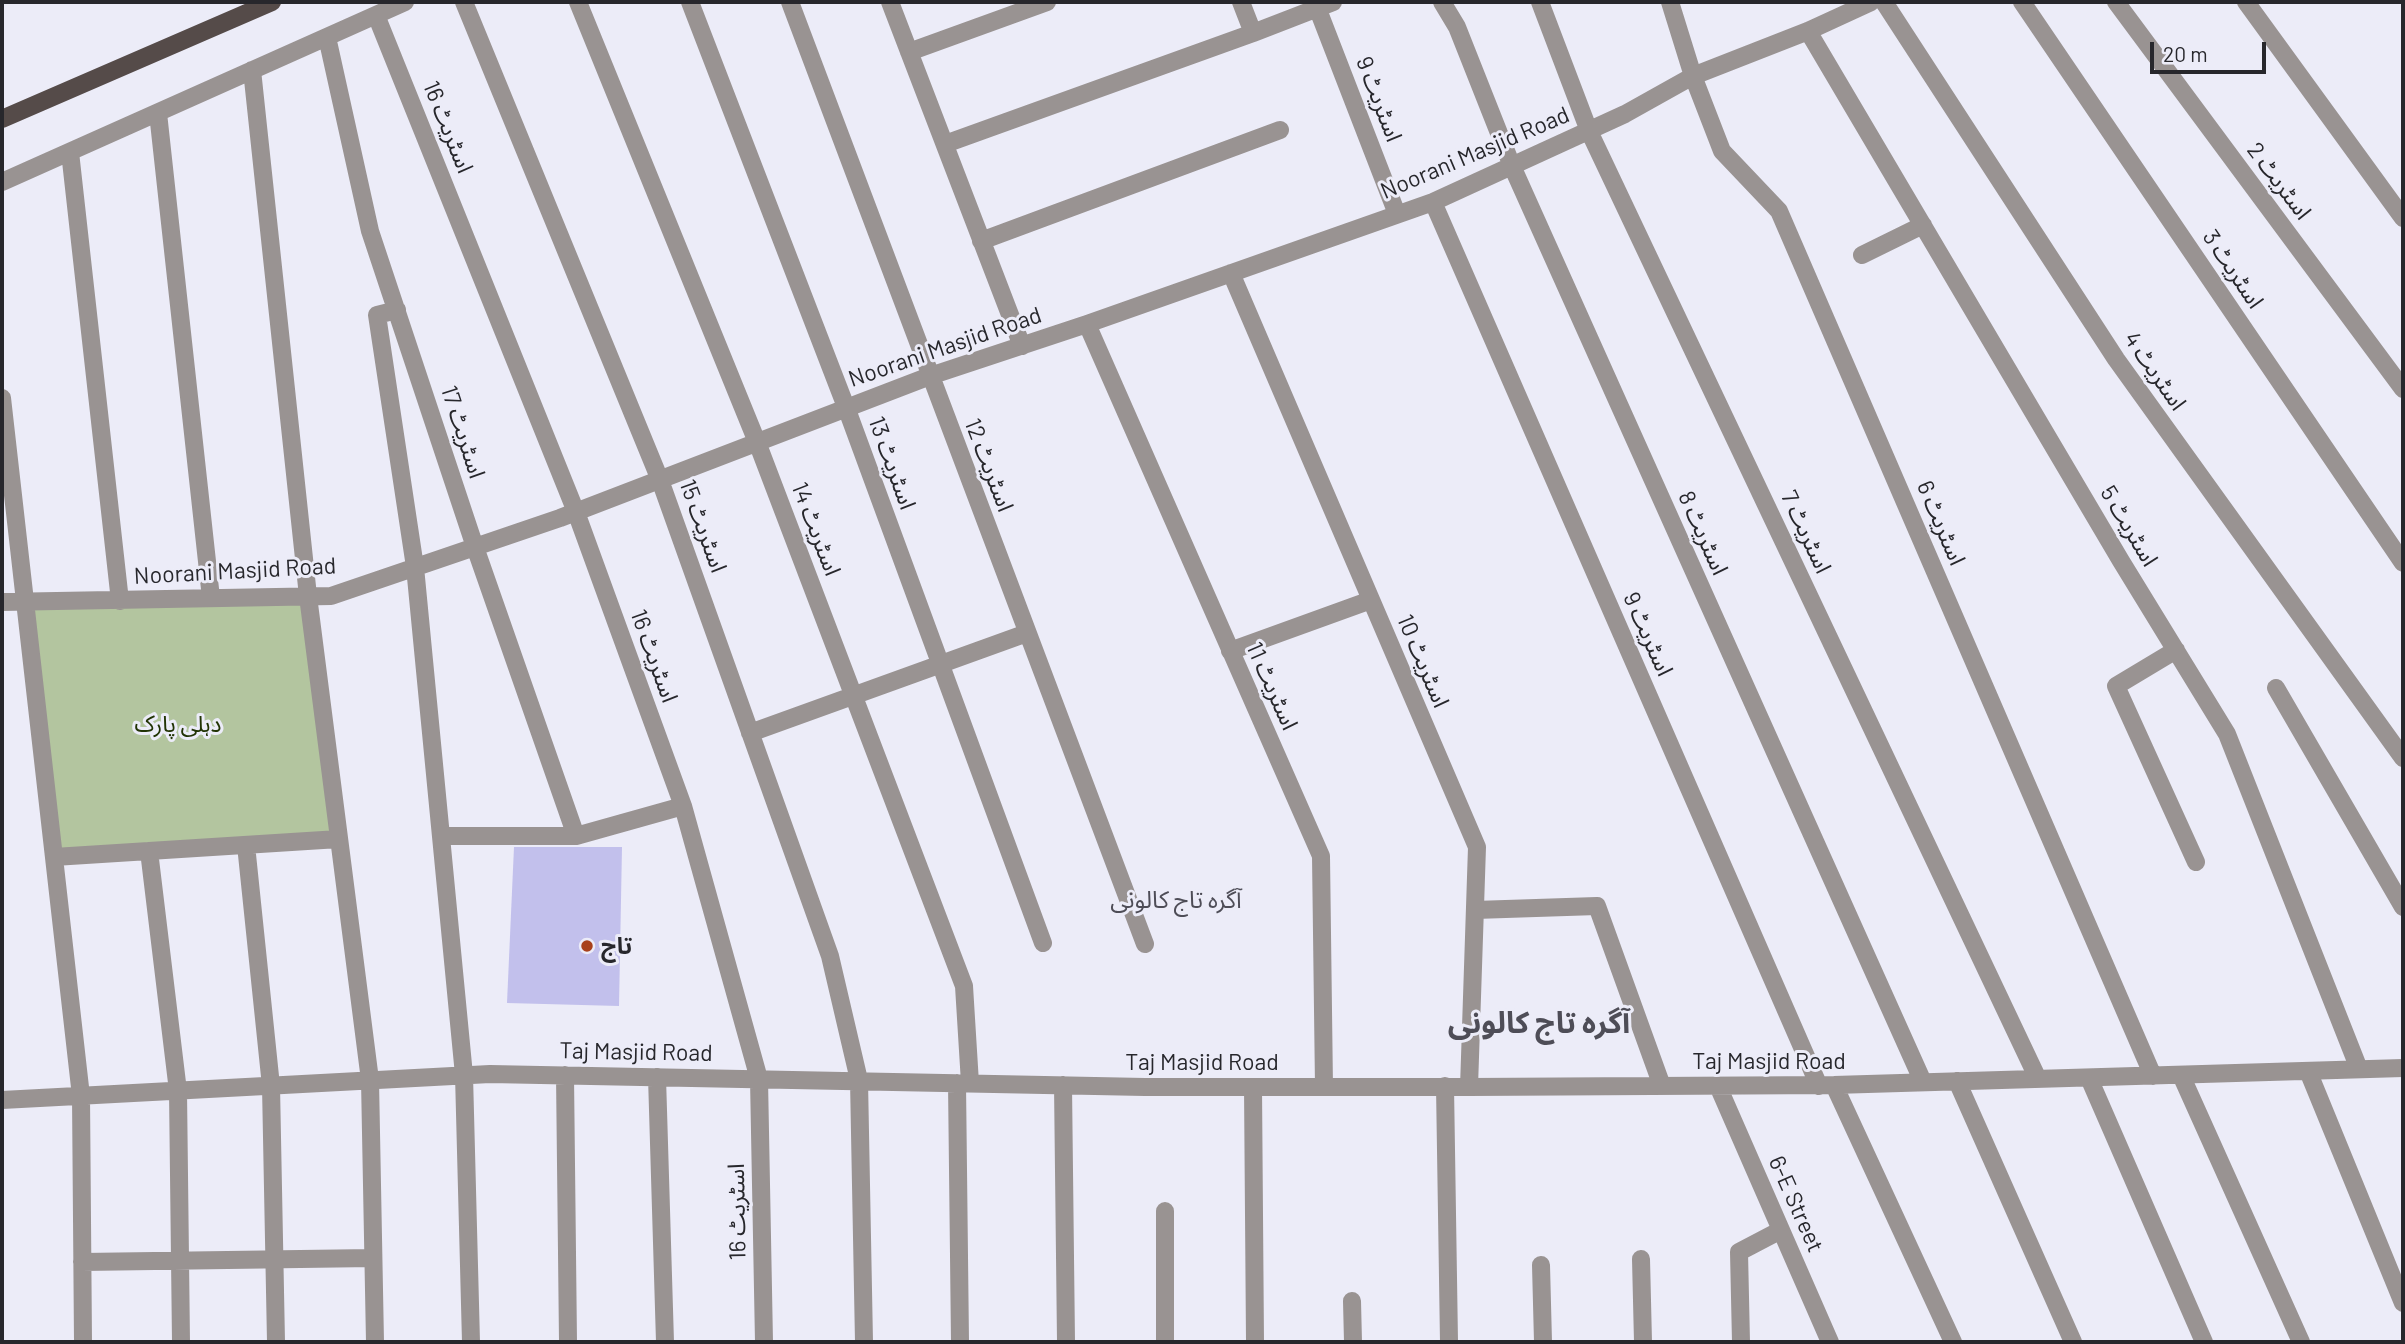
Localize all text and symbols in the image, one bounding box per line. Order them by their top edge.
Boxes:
scale bar [2153,28,2268,72]
text: 20 m [2163,41,2208,66]
street label: اسٹریٹ 9 [1350,52,1408,146]
street label: اسٹریٹ 16 [417,77,479,177]
street label: Noorani Masjid Road [1376,101,1574,205]
street label: اسٹریٹ 2 [2241,137,2317,225]
street label: اسٹریٹ 3 [2197,224,2269,314]
street label: Noorani Masjid Road [845,301,1045,393]
street label: اسٹریٹ 4 [2118,326,2192,416]
street label: اسٹریٹ 17 [435,382,491,482]
street label: اسٹریٹ 13 [862,413,922,513]
street label: اسٹریٹ 12 [959,415,1019,515]
street label: اسٹریٹ 15 [673,476,733,576]
street label: اسٹریٹ 6 [1911,477,1971,569]
street label: اسٹریٹ 14 [786,478,846,580]
street label: اسٹریٹ 5 [2094,481,2164,571]
street label: اسٹریٹ 7 [1775,486,1837,578]
street label: اسٹریٹ 8 [1672,487,1734,579]
street label: Noorani Masjid Road [133,552,337,590]
street label: اسٹریٹ 9 [1617,588,1679,680]
street label: اسٹریٹ 16 [624,606,684,706]
street label: اسٹریٹ 10 [1391,610,1455,712]
street label: اسٹریٹ 11 [1240,638,1304,734]
park label: دہلی پارک [135,710,221,738]
district label: آگرہ تاج کالونی [1110,886,1242,914]
place label: تاج [601,932,632,960]
marker: تاج [579,938,595,954]
district label: آگرہ تاج کالونی [1448,1005,1630,1041]
street label: Taj Masjid Road [559,1037,713,1067]
street label: Taj Masjid Road [1692,1047,1846,1075]
street label: Taj Masjid Road [1125,1048,1279,1076]
street label: 6-E Street [1763,1152,1829,1256]
street label: اسٹریٹ 16 [722,1163,752,1261]

